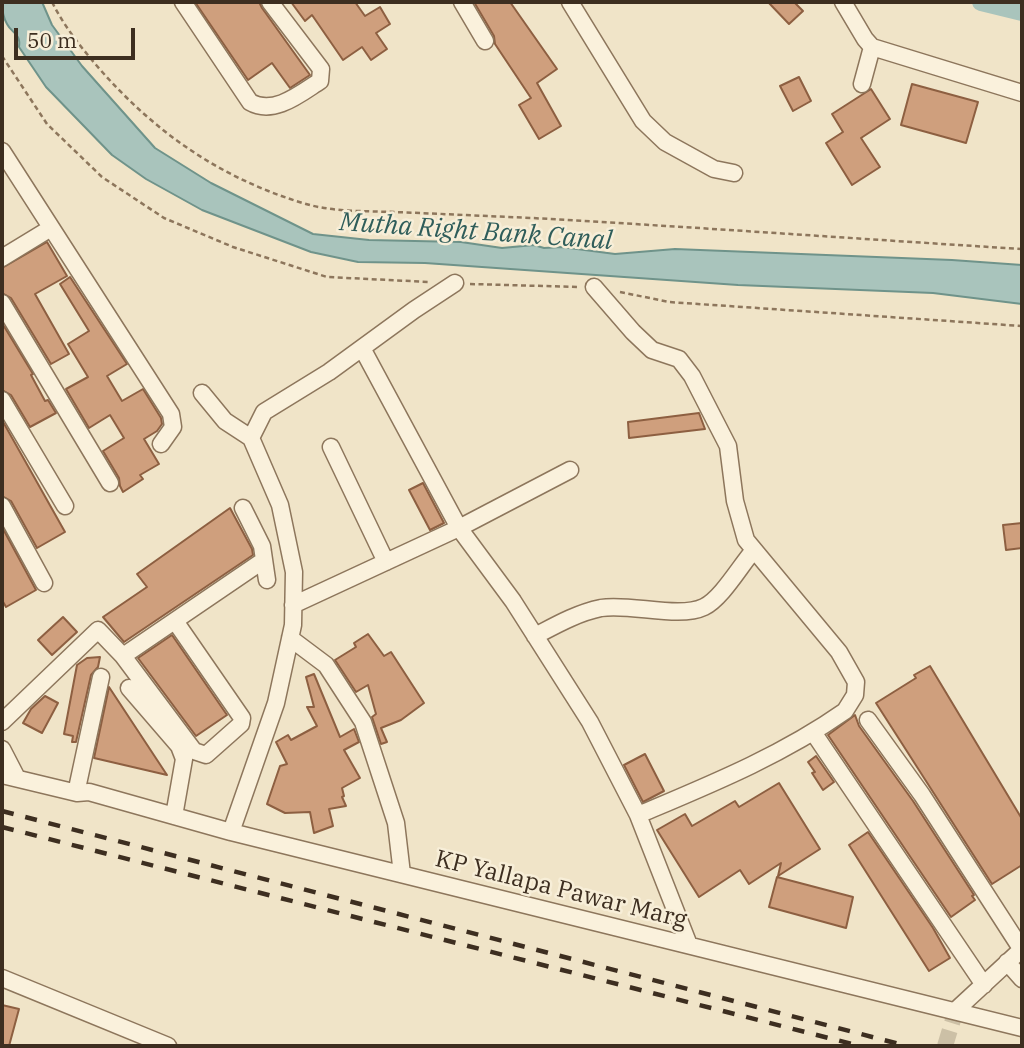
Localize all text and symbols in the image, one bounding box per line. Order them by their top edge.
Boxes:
scale bar [18,14,138,58]
text: 50 m [27,26,77,54]
water label: Mutha Right Bank Canal [338,207,614,257]
street label: KP Yallapa Pawar Marg [432,845,690,935]

